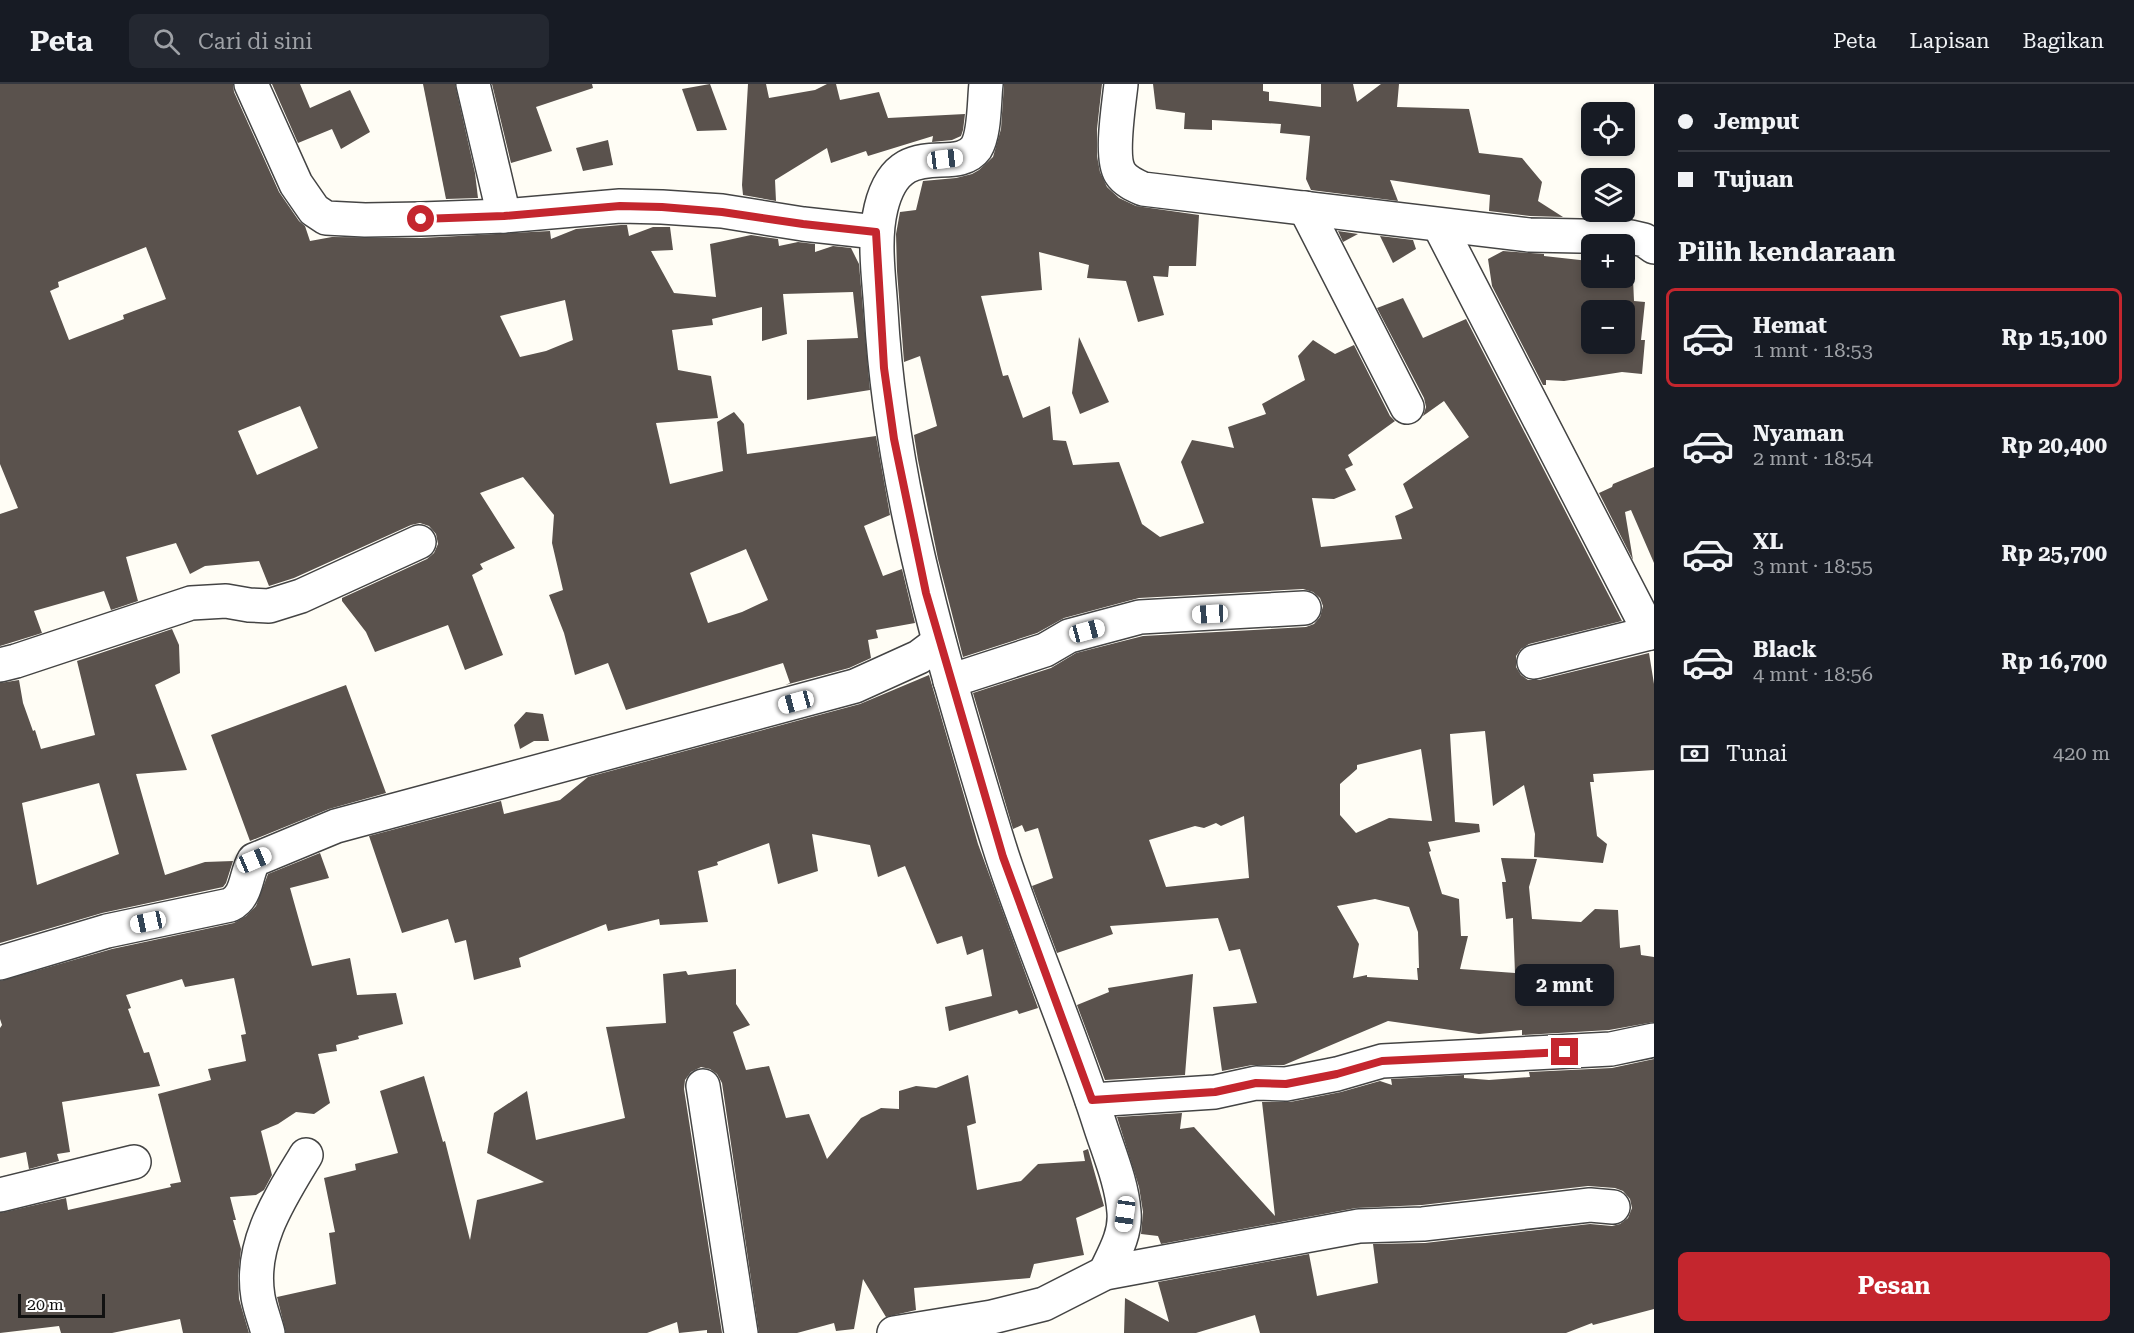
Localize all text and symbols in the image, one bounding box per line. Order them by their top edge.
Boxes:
search box [129,14,549,68]
text: Peta [30,25,93,58]
icon: search [150,25,183,58]
text: Cari di sini [198,29,313,54]
text: Peta [1833,29,1877,53]
text: Lapisan [1910,29,1990,53]
text: Bagikan [2023,29,2104,53]
map controls [1581,102,1635,354]
button: locate [1581,102,1635,156]
text: Jemput [1714,109,1799,134]
car [926,148,964,170]
text: Tujuan [1714,167,1794,192]
button: layers [1581,168,1635,222]
route start [407,205,434,232]
button: + [1581,234,1635,288]
text: Pilih kendaraan [1678,236,1896,268]
button: − [1581,300,1635,354]
icon: car [1681,311,1735,365]
text: Hemat [1753,313,1827,338]
text: Rp 15,100 [2002,325,2107,350]
text: 1 mnt · 18:53 [1753,338,1873,362]
icon: car [1681,419,1735,473]
text: Nyaman [1753,421,1844,446]
text: Rp 20,400 [2002,433,2107,458]
text: 2 mnt · 18:54 [1753,446,1873,470]
icon: car [1681,527,1735,581]
text: XL [1753,529,1783,554]
text: Rp 25,700 [2002,541,2107,566]
text: 3 mnt · 18:55 [1753,554,1873,578]
car [1192,604,1228,624]
car [1067,618,1107,644]
icon: car [1681,635,1735,689]
text: Black [1753,637,1817,662]
text: Rp 16,700 [2002,649,2107,674]
text: 4 mnt · 18:56 [1753,662,1873,686]
car [776,689,816,715]
icon: cash [1678,737,1711,770]
text: Tunai [1726,741,1787,766]
text: 420 m [2053,741,2110,765]
car [234,845,274,875]
car [129,909,167,935]
callout: 2 mnt [1516,965,1614,1007]
text: 2 mnt [1536,973,1593,997]
route end [1551,1038,1578,1065]
car [1114,1195,1136,1233]
button: Pesan [1678,1252,2110,1321]
scale bar [18,1291,105,1318]
text: 20 m [27,1295,64,1314]

